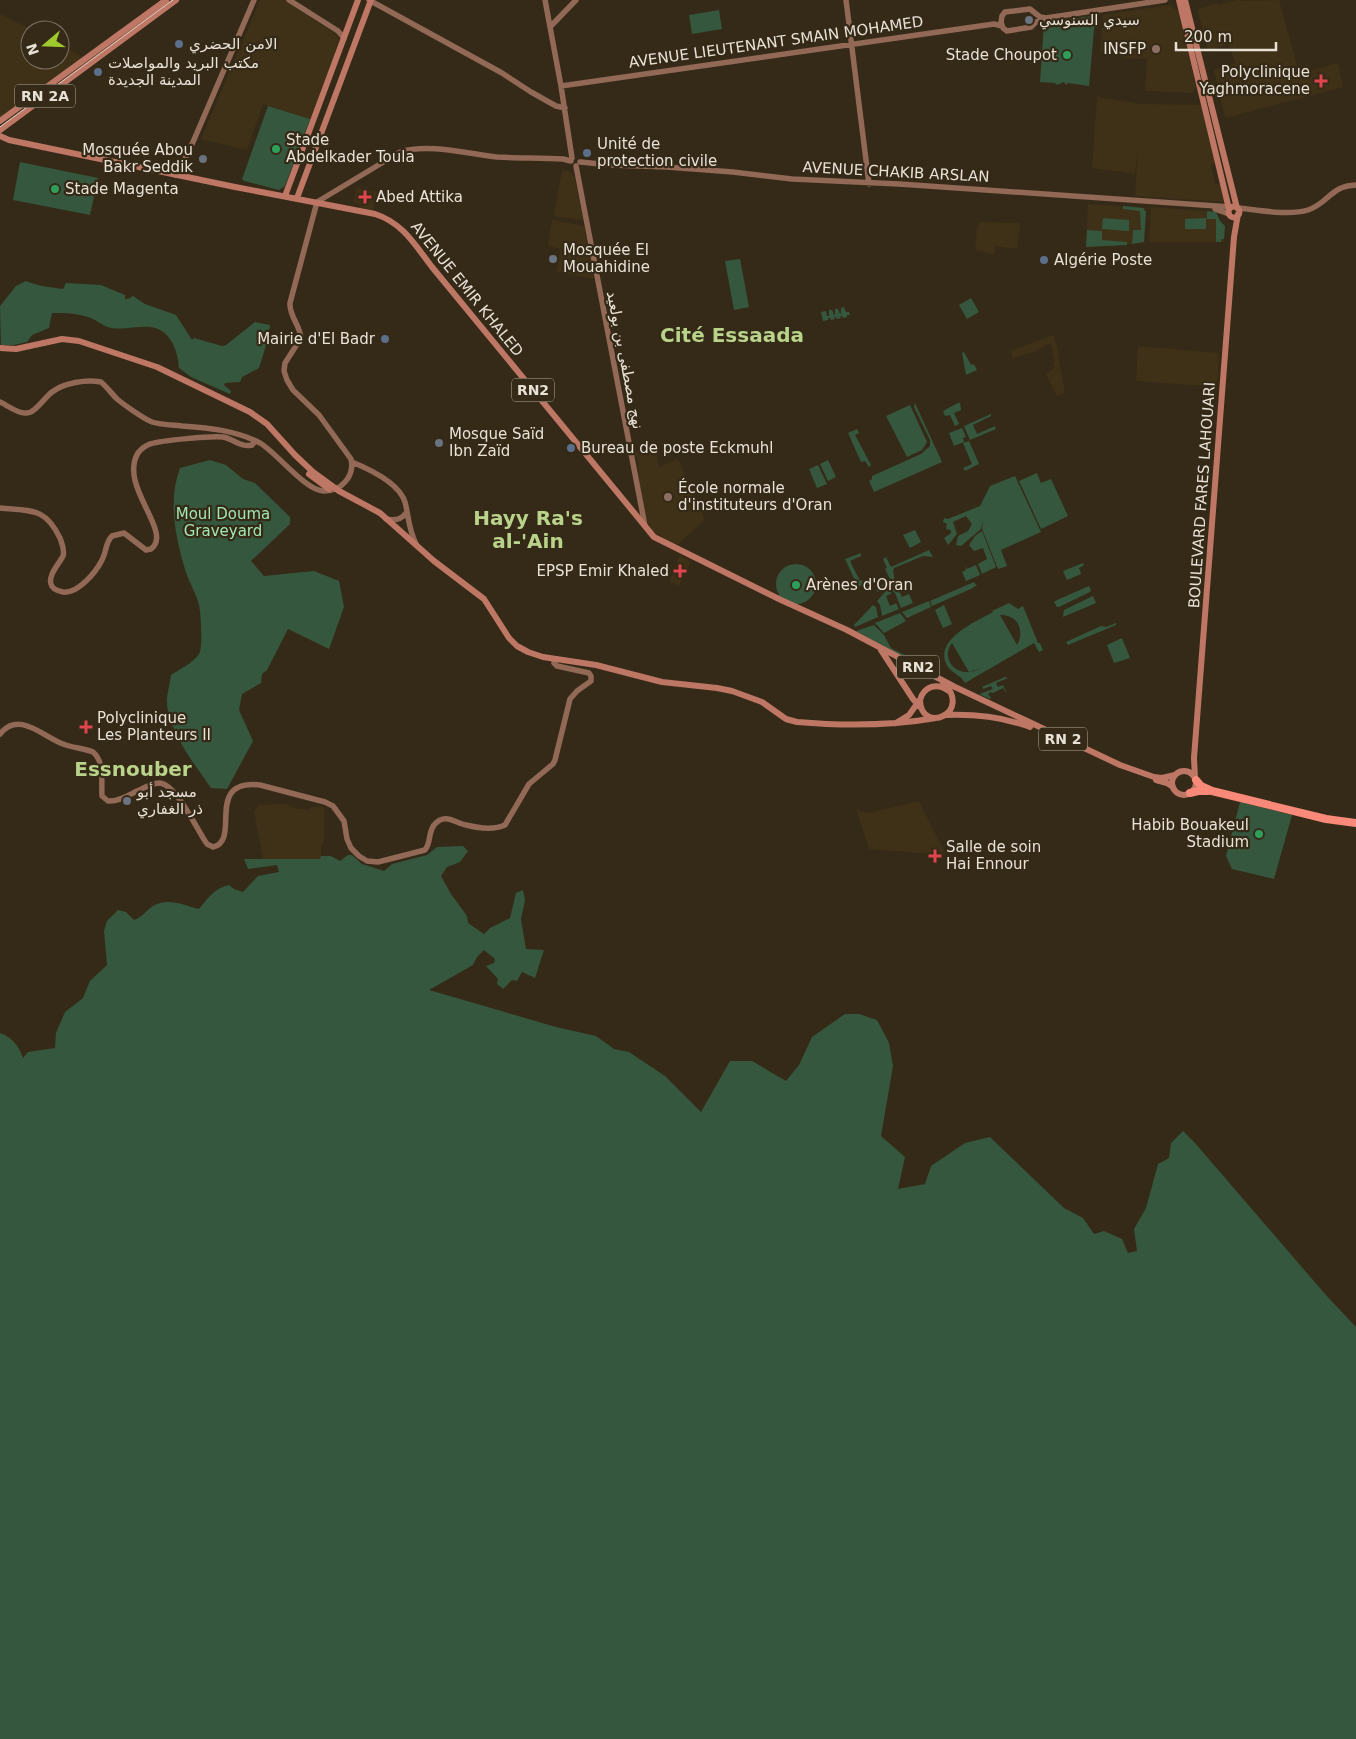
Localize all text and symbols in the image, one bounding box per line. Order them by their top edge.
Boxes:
place label: سيدي السنوسي [1039,11,1140,30]
street label: AVENUE LIEUTENANT SMAIN MOHAMED [627,12,925,72]
marker: سيدي السنوسي [1023,14,1035,26]
north arrow [20,20,70,70]
scale bar [1176,20,1276,52]
text: 200 m [1184,28,1232,46]
place label: الامن الحضري [189,35,277,54]
marker: الامن الحضري [173,38,185,50]
place label: INSFP [1103,40,1146,58]
text: N [23,41,42,57]
marker: INSFP [1150,43,1162,55]
place label: Stade Choupot [946,46,1057,64]
marker: Stade Choupot [1061,49,1073,61]
place label: مكتب البريد والمواصلات المدينة الجديدة [108,54,259,89]
place label: Polyclinique Yaghmoracene [1198,63,1310,98]
marker: مكتب البريد والمواصلات المدينة الجديدة [92,66,104,78]
marker: Polyclinique Yaghmoracene [1314,74,1328,88]
road number: RN 2A [15,84,75,108]
place label: Stade Abdelkader Toula [286,131,415,166]
place label: Unité de protection civile [597,135,717,170]
place label: Mosquée Abou Bakr Seddik [82,141,193,176]
marker: Stade Abdelkader Toula [270,143,282,155]
marker: Unité de protection civile [581,147,593,159]
marker: Mosquée Abou Bakr Seddik [197,153,209,165]
street label: AVENUE CHAKIB ARSLAN [802,158,990,186]
place label: Stade Magenta [65,180,179,198]
marker: Stade Magenta [49,183,61,195]
place label: Abed Attika [376,188,463,206]
marker: Abed Attika [358,190,372,204]
street label: AVENUE EMIR KHALED [407,218,527,360]
place label: Mosquée El Mouahidine [563,241,650,276]
place label: Algérie Poste [1054,251,1152,269]
marker: Mosquée El Mouahidine [547,253,559,265]
marker: Algérie Poste [1038,254,1050,266]
street label: نهج مصطفى بن بولعيد [603,289,647,431]
district label: Cité Essaada [660,323,804,347]
place label: Mairie d'El Badr [257,330,376,348]
marker: Mairie d'El Badr [379,333,391,345]
road number: RN2 [512,378,554,402]
street label: BOULEVARD FARES LAHOUARI [1185,381,1219,609]
place label: Mosque Saïd Ibn Zaïd [449,425,544,460]
marker: Mosque Saïd Ibn Zaïd [433,437,445,449]
place label: Bureau de poste Eckmuhl [581,439,773,457]
marker: Bureau de poste Eckmuhl [565,442,577,454]
place label: École normale d'instituteurs d'Oran [678,478,832,514]
marker: École normale d'instituteurs d'Oran [662,491,674,503]
park label: Moul Douma Graveyard [176,505,270,540]
district label: Hayy Ra's al-'Ain [473,506,583,553]
place label: EPSP Emir Khaled [536,562,669,580]
marker: EPSP Emir Khaled [673,564,687,578]
place label: Arènes d'Oran [806,576,913,594]
marker: Arènes d'Oran [790,579,802,591]
road number: RN2 [897,656,939,679]
place label: Polyclinique Les Planteurs II [97,709,211,744]
marker: Polyclinique Les Planteurs II [79,720,93,734]
road number: RN 2 [1039,728,1087,751]
district label: Essnouber [74,757,192,781]
place label: مسجد أبو ذر الغفاري [136,782,203,819]
marker: مسجد أبو ذر الغفاري [121,795,133,807]
place label: Habib Bouakeul Stadium [1131,816,1249,851]
marker: Habib Bouakeul Stadium [1253,828,1265,840]
place label: Salle de soin Hai Ennour [946,838,1041,873]
marker: Salle de soin Hai Ennour [928,849,942,863]

